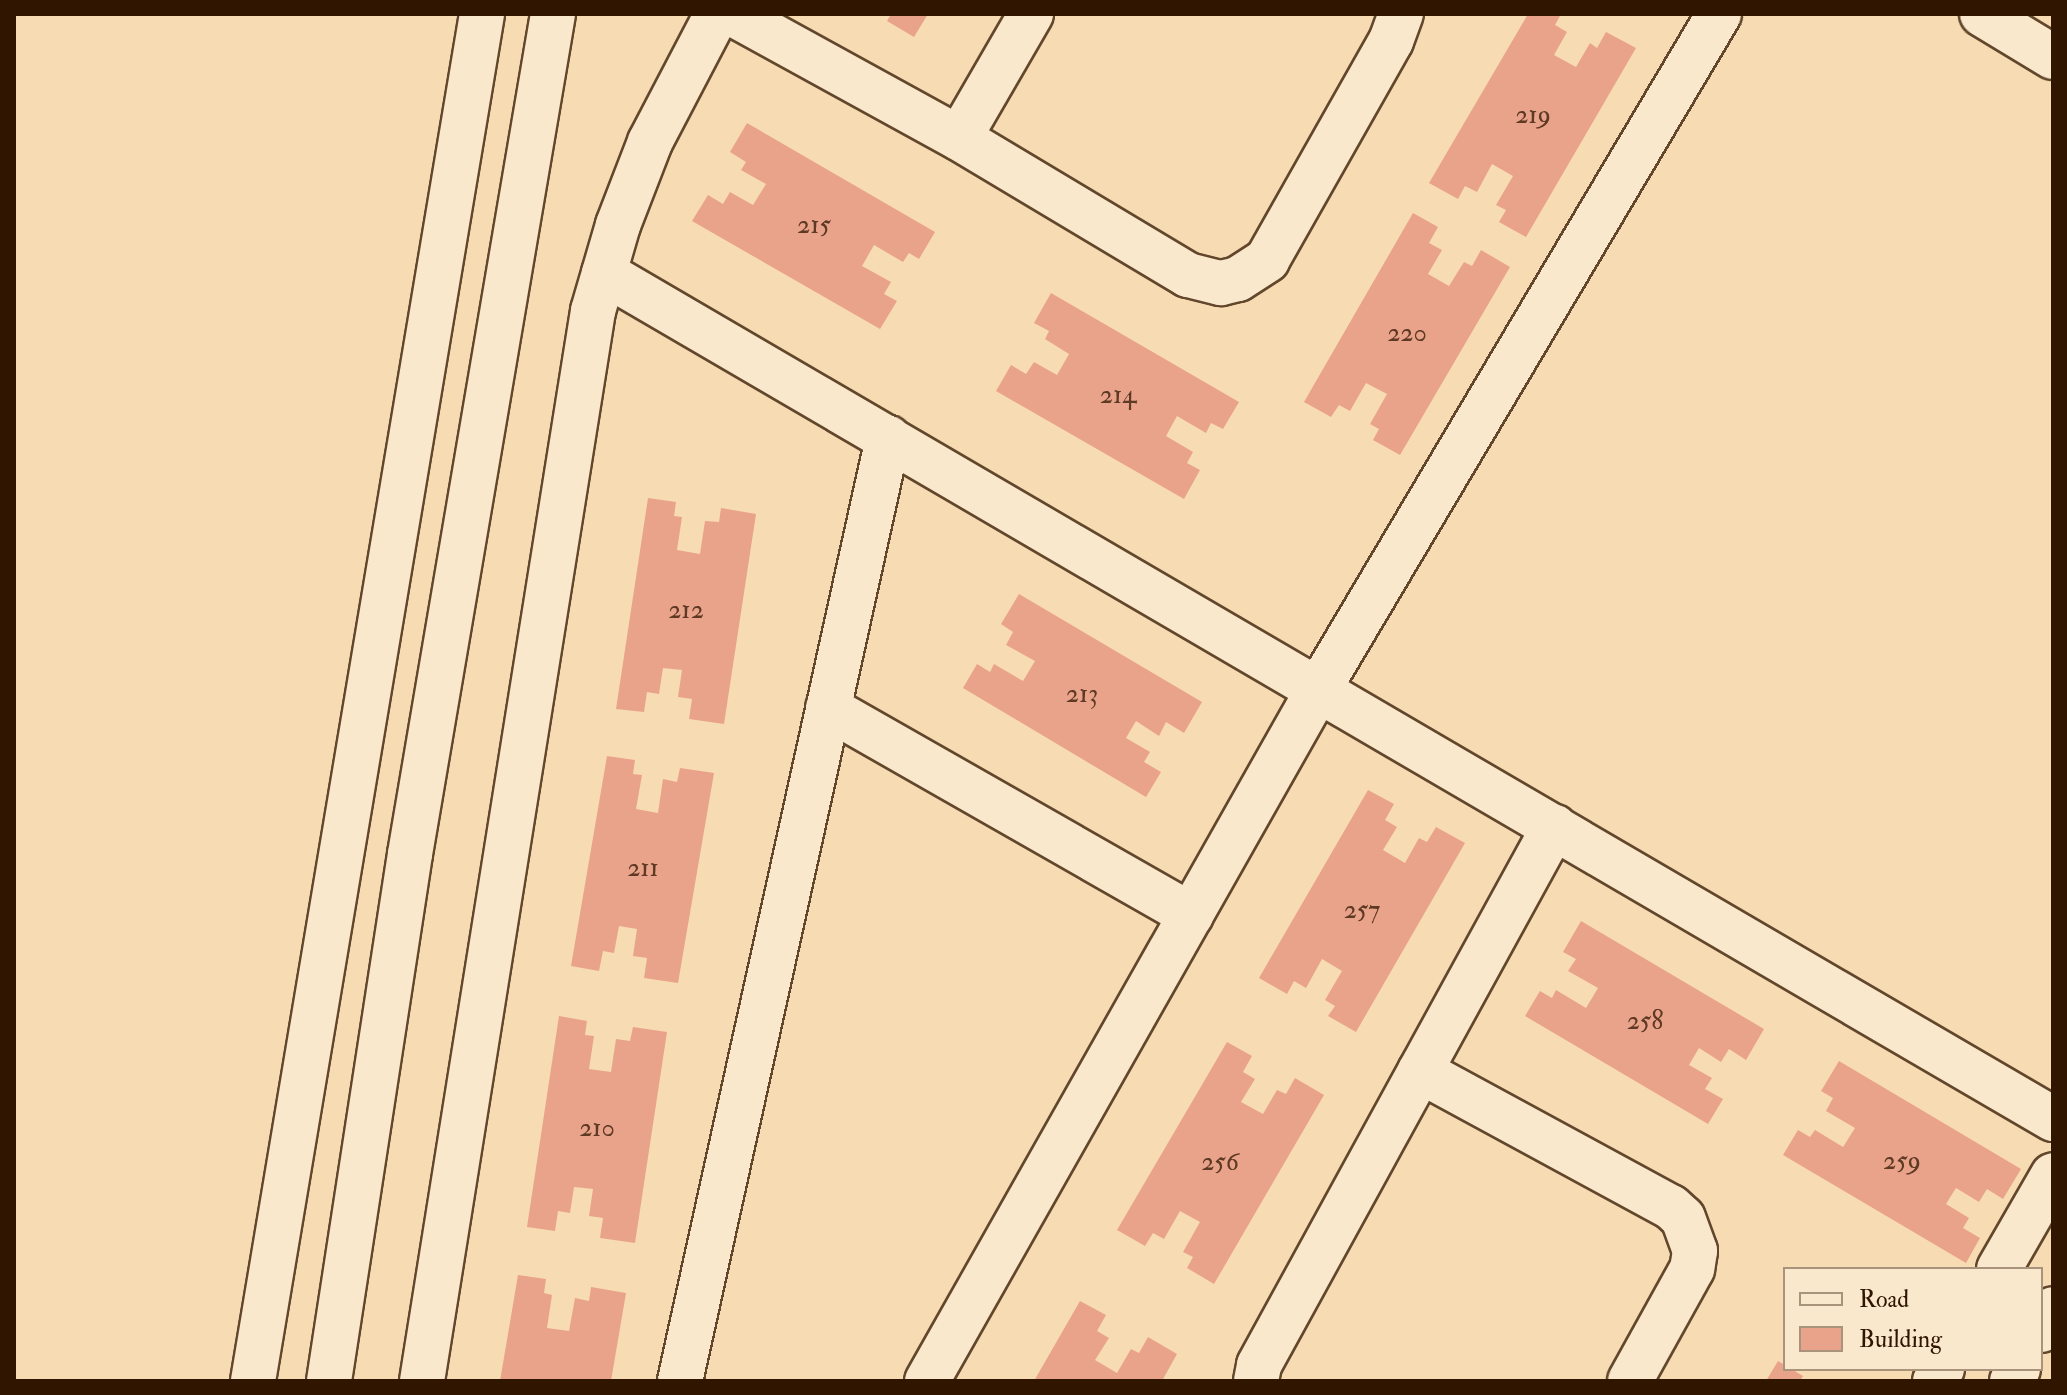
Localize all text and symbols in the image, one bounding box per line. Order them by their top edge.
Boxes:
house number: 219 [1515,100,1551,132]
house number: 215 [797,210,831,242]
house number: 220 [1387,318,1427,350]
house number: 214 [1100,380,1136,412]
house number: 212 [668,595,704,627]
house number: 213 [1066,679,1098,711]
house number: 211 [627,853,659,885]
house number: 257 [1344,895,1380,927]
house number: 258 [1627,1006,1663,1038]
house number: 210 [579,1113,615,1145]
house number: 259 [1883,1146,1921,1178]
house number: 256 [1201,1147,1239,1179]
legend [1783,1267,2043,1371]
text: Road [1859,1284,1909,1315]
text: Building [1859,1324,1942,1355]

